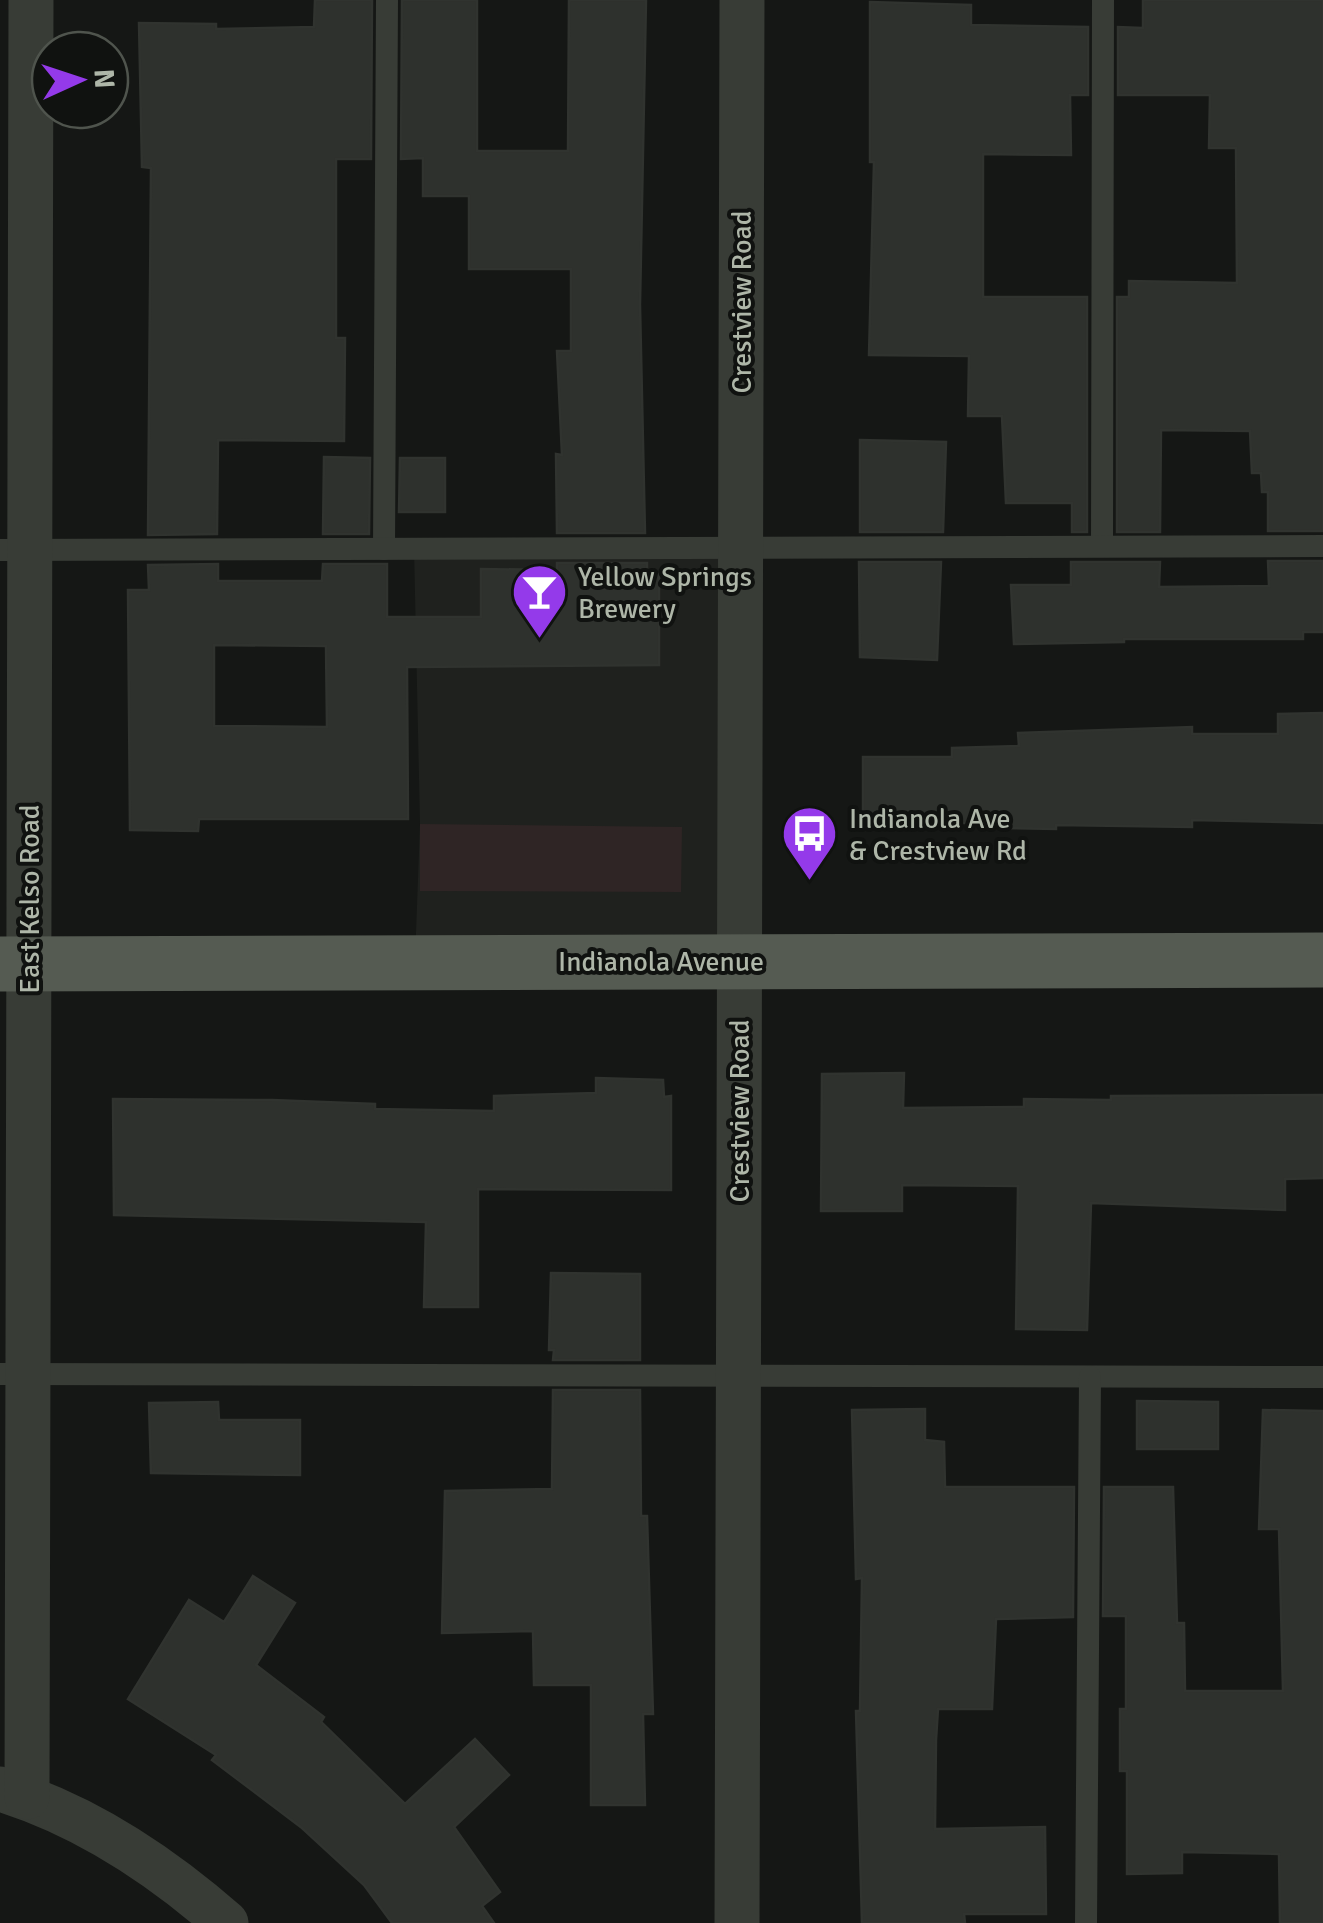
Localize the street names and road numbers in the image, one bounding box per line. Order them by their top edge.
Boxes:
street label: Crestview Road [725,210,759,394]
street label: East Kelso Road [13,804,47,994]
street label: Indianola Avenue [558,945,764,979]
street label: Crestview Road [723,1019,757,1203]

